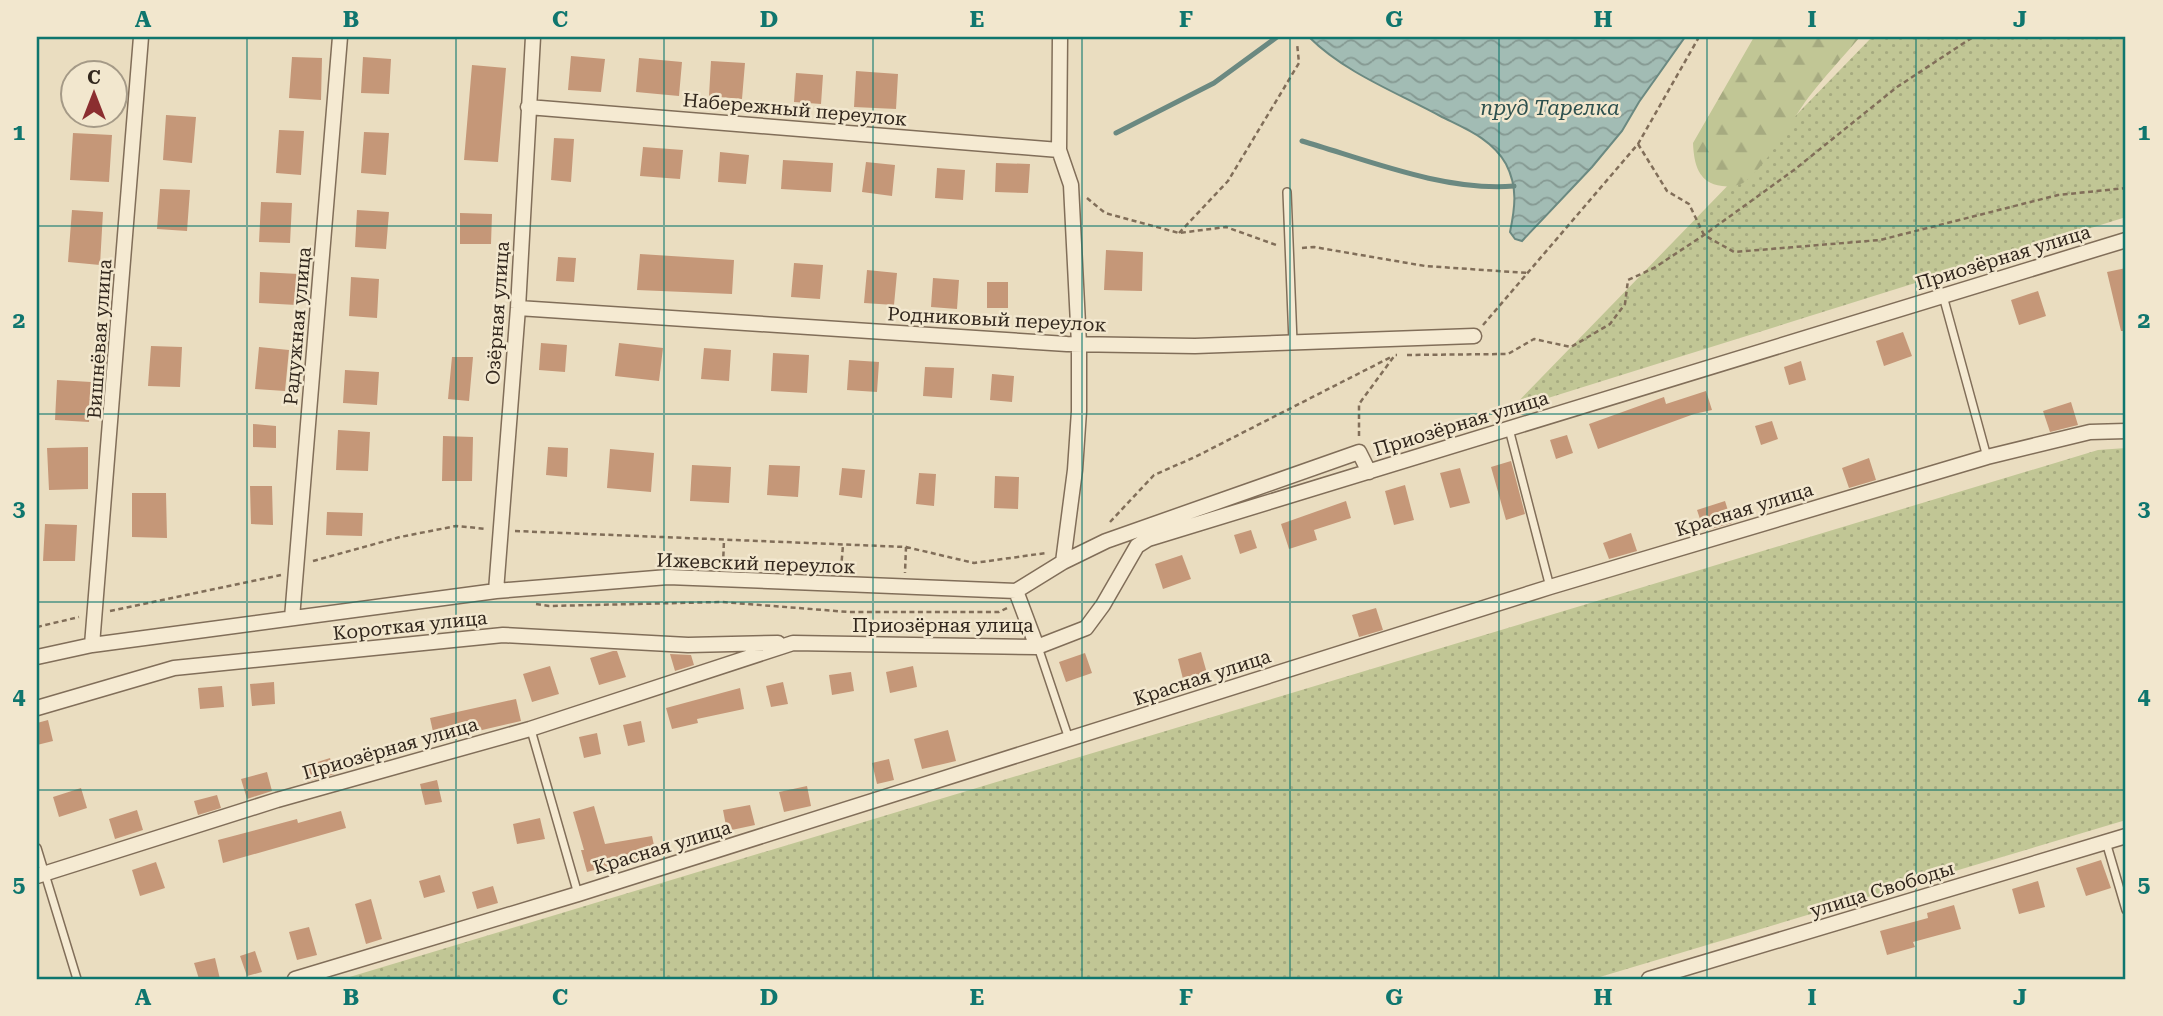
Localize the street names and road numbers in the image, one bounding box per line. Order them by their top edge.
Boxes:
street label: Набережный переулок [682,88,908,131]
street label: Приозёрная улица [1913,220,2094,295]
street label: Озёрная улица [481,240,514,386]
street label: Радужная улица [279,245,316,406]
street label: Вишнёвая улица [82,258,117,420]
street label: Родниковый переулок [887,302,1107,337]
street label: Приозёрная улица [1371,386,1552,461]
street label: Красная улица [1672,477,1816,541]
street label: Ижевский переулок [656,549,856,578]
street label: Короткая улица [332,606,489,645]
street label: Приозёрная улица [852,614,1034,637]
street label: Красная улица [1131,644,1274,710]
street label: Приозёрная улица [300,712,481,785]
street label: Красная улица [590,815,734,879]
street label: улица Свободы [1807,857,1957,922]

